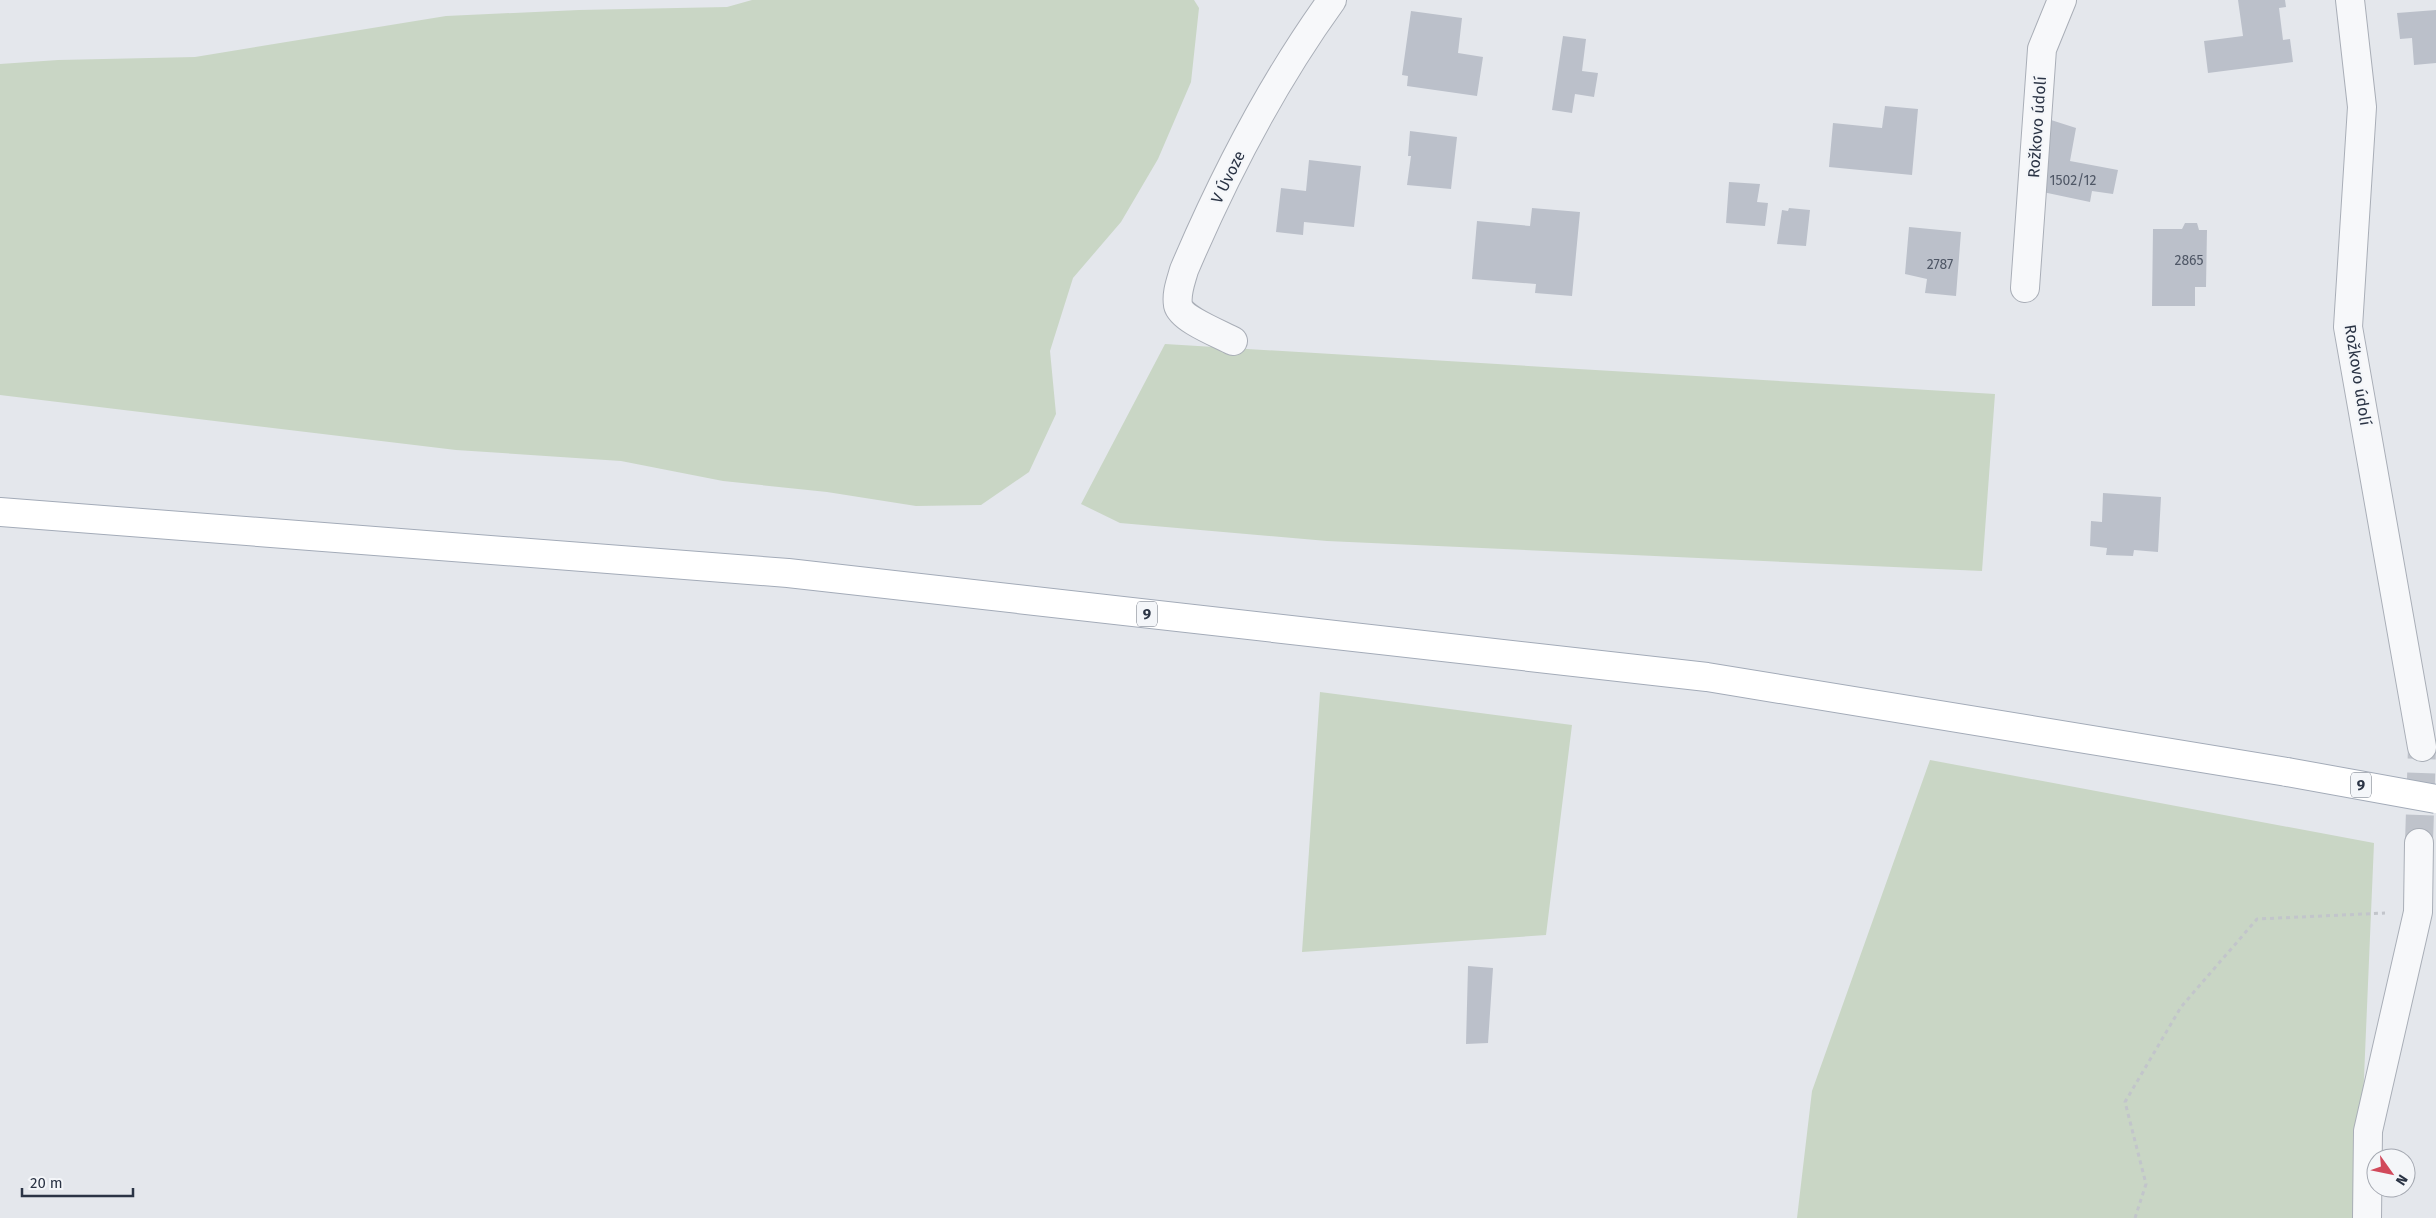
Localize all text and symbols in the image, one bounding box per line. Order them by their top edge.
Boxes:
street label: Rožkovo údolí [2024,75,2050,178]
street label: V Úvoze [1206,147,1249,206]
house number: 1502/12 [2049,172,2097,189]
house number: 2865 [2174,252,2204,269]
house number: 2787 [1927,256,1953,273]
street label: Rožkovo údolí [2341,323,2375,427]
road number: 9 [1137,602,1157,626]
road number: 9 [2351,772,2371,798]
north arrow [2366,1148,2416,1198]
scale bar [22,1166,134,1198]
text: N [2392,1171,2411,1188]
text: 20 m [30,1174,63,1192]

